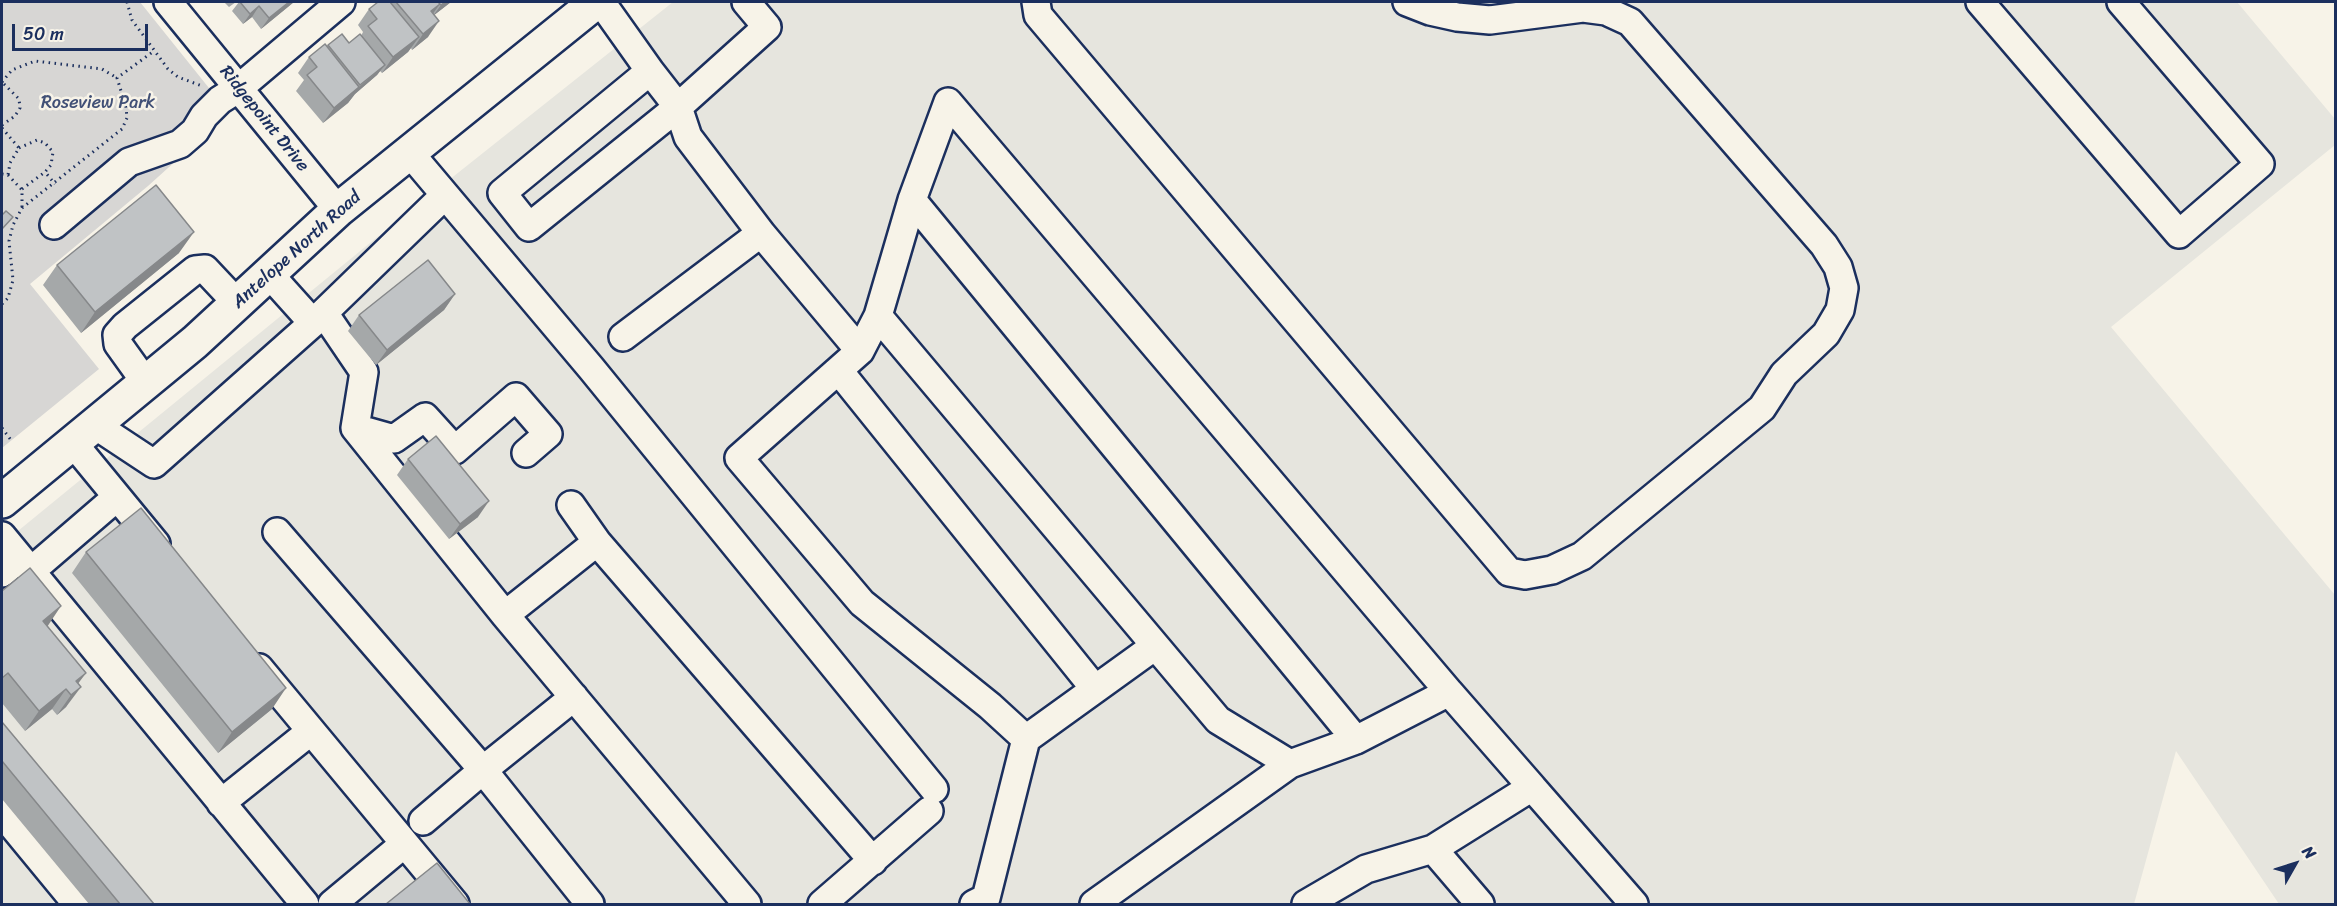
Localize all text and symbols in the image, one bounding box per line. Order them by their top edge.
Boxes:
scale bar [15,12,152,50]
text: 50 m [23,18,64,50]
street label: Ridgepoint Drive [215,62,313,176]
park label: Roseview Park [41,92,155,114]
street label: Antelope North Road [228,187,366,313]
north arrow [2265,834,2325,894]
text: N [2295,839,2324,866]

